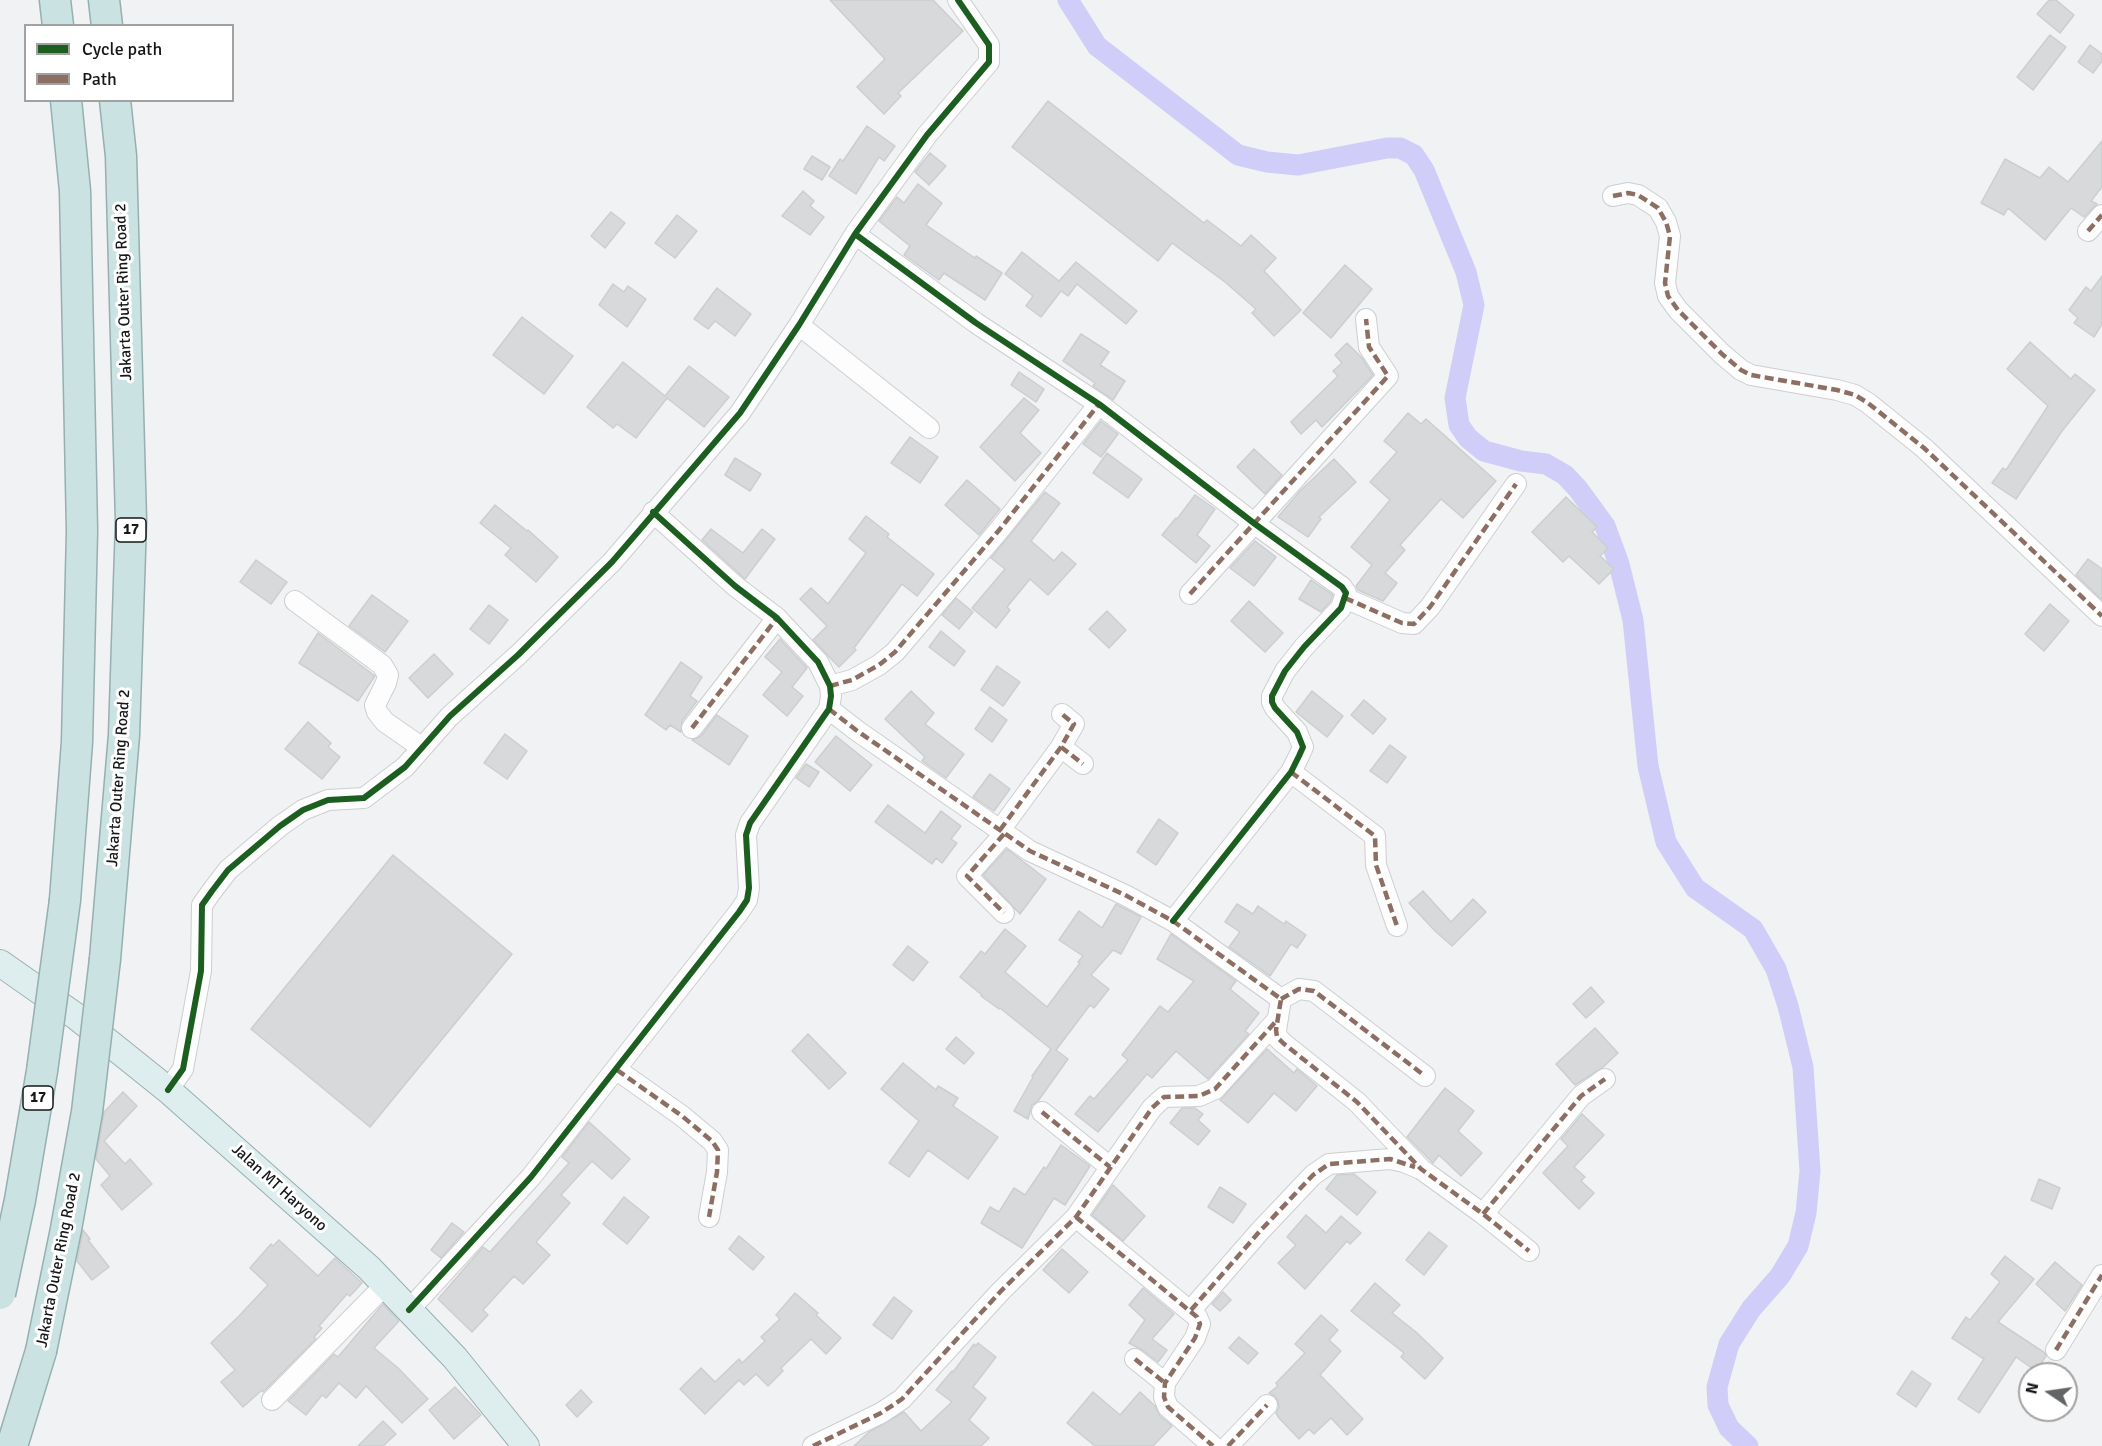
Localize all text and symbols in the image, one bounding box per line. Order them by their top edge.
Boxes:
legend [24,24,234,102]
text: Cycle path [82,38,162,60]
text: Path [82,68,117,90]
street label: Jakarta Outer Ring Road 2 [111,203,137,381]
road number: 17 [116,518,146,542]
street label: Jakarta Outer Ring Road 2 [103,689,135,867]
road number: 17 [23,1086,53,1110]
street label: Jalan MT Haryono [227,1140,331,1236]
street label: Jakarta Outer Ring Road 2 [33,1171,85,1349]
north arrow [2018,1362,2078,1422]
text: N [2021,1381,2043,1396]

